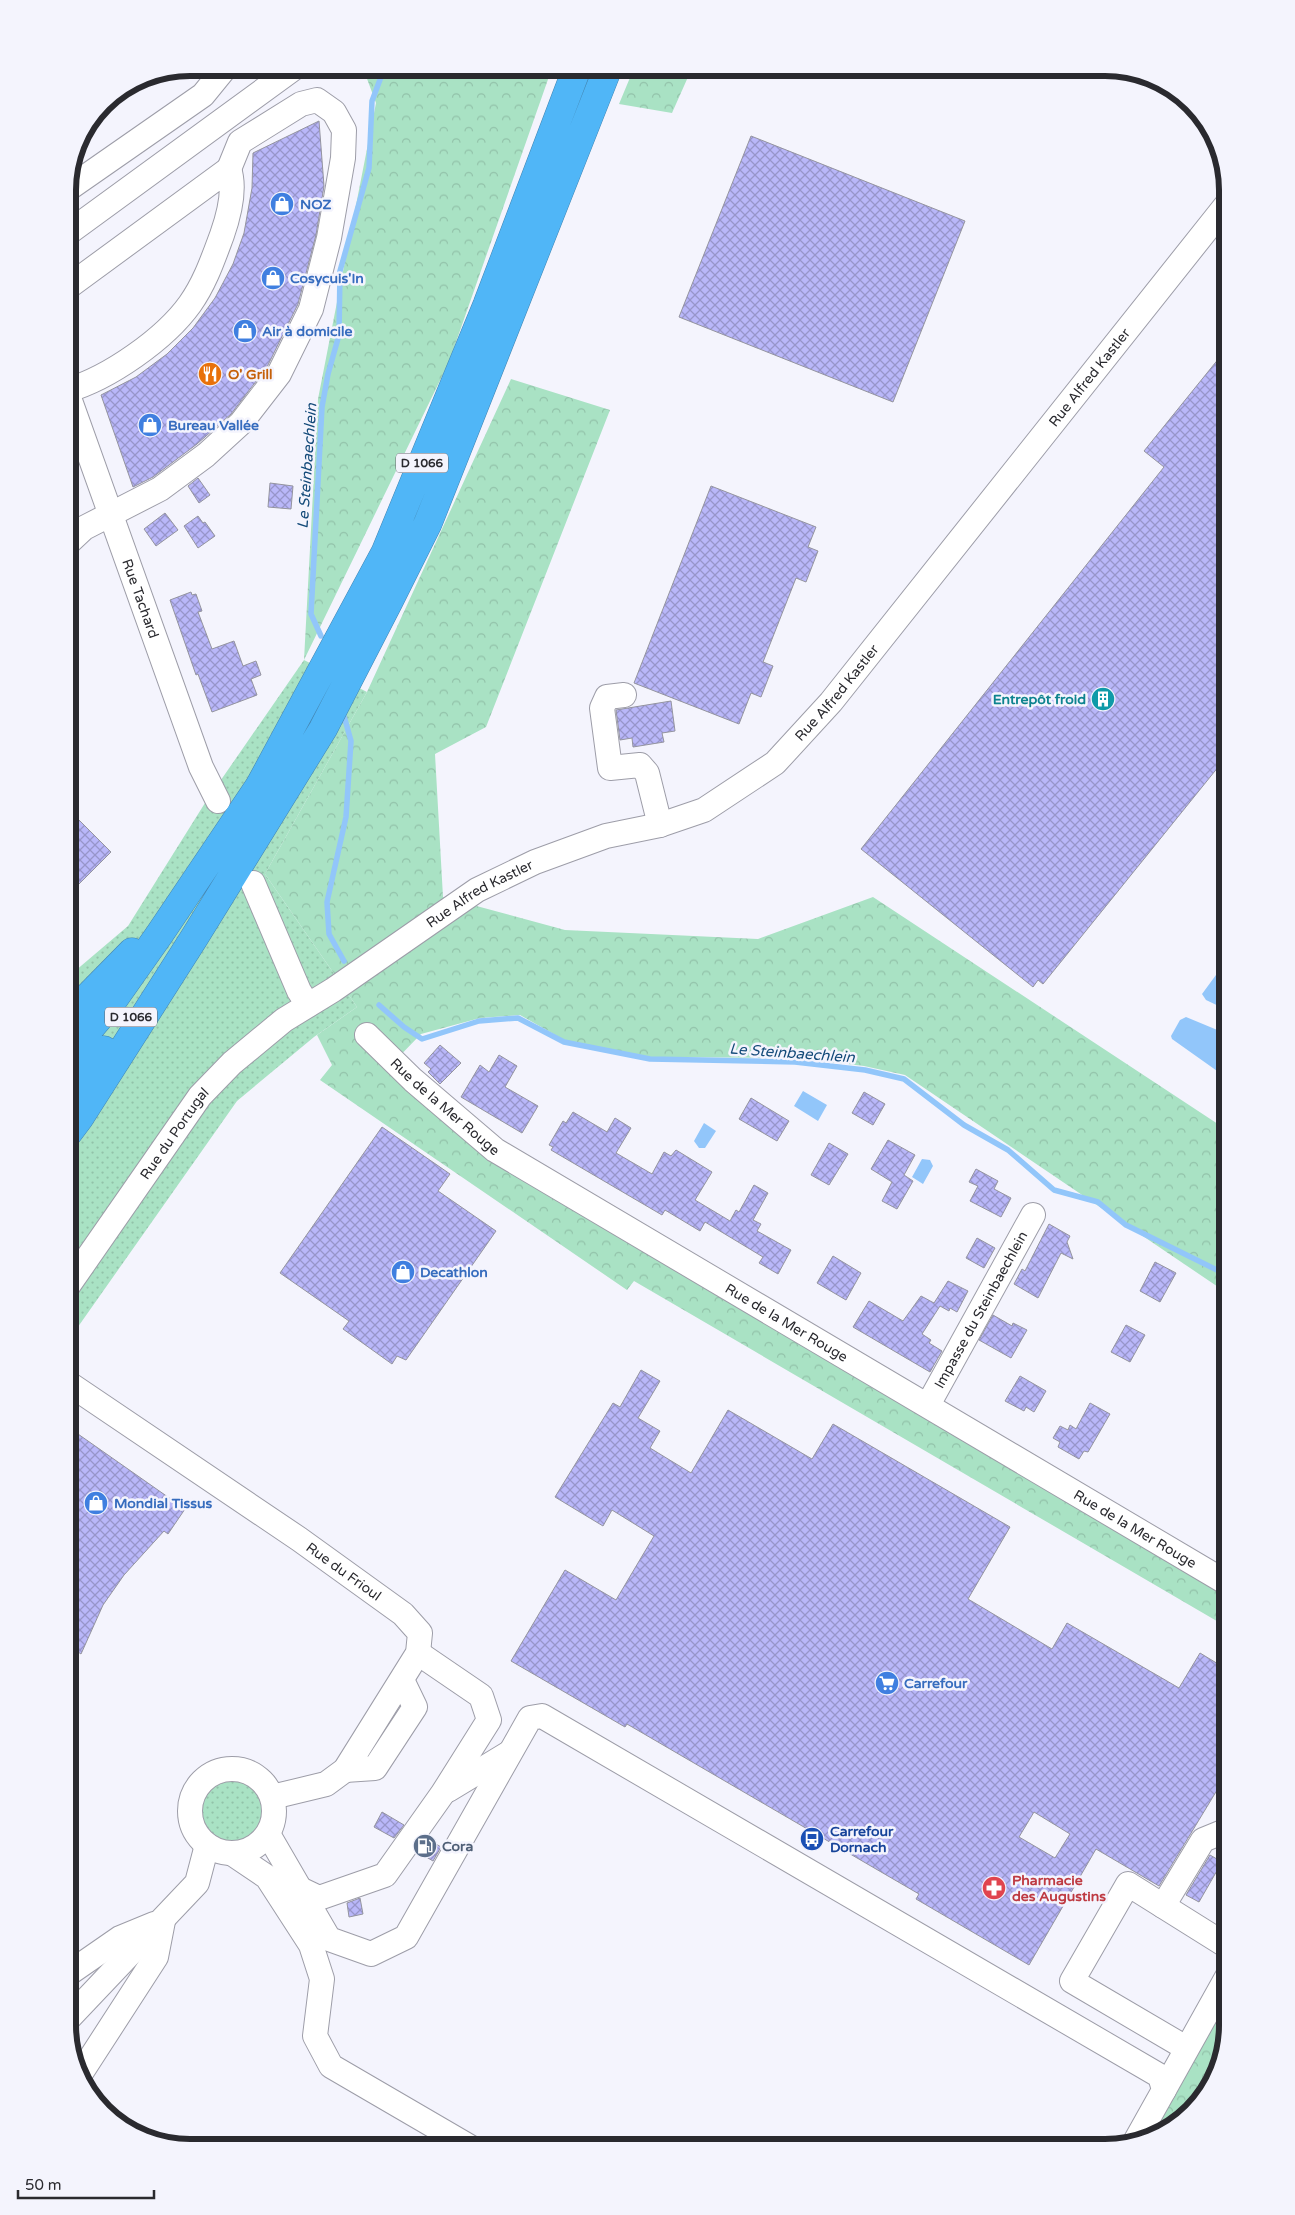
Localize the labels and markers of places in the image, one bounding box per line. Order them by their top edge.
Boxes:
shop icon: NOZ [269,191,295,217]
place label: NOZ [300,196,332,213]
shop icon: Cosycuis'In [260,265,286,291]
place label: Cosycuis'In [290,270,364,287]
shop icon: Air à domicile [232,318,258,344]
place label: Air à domicile [262,323,352,340]
restaurant icon: O' Grill [197,361,223,387]
place label: O' Grill [228,366,273,383]
shop icon: Bureau Vallée [137,412,163,438]
place label: Bureau Vallée [168,417,259,434]
building icon: Entrepôt froid [1090,686,1116,712]
place label: Entrepôt froid [993,691,1086,708]
shop icon: Decathlon [390,1259,416,1285]
place label: Decathlon [420,1264,488,1281]
shop icon: Mondial Tissus [83,1490,109,1516]
place label: Mondial Tissus [114,1495,213,1512]
supermarket icon: Carrefour [874,1670,900,1696]
place label: Carrefour [904,1675,968,1692]
place label: Carrefour Dornach [830,1823,894,1856]
bus stop icon: Carrefour Dornach [799,1826,825,1852]
fuel station icon: Cora [412,1833,438,1859]
place label: Cora [442,1838,473,1855]
place label: Pharmacie des Augustins [1012,1872,1106,1905]
pharmacy icon: Pharmacie des Augustins [981,1875,1007,1901]

